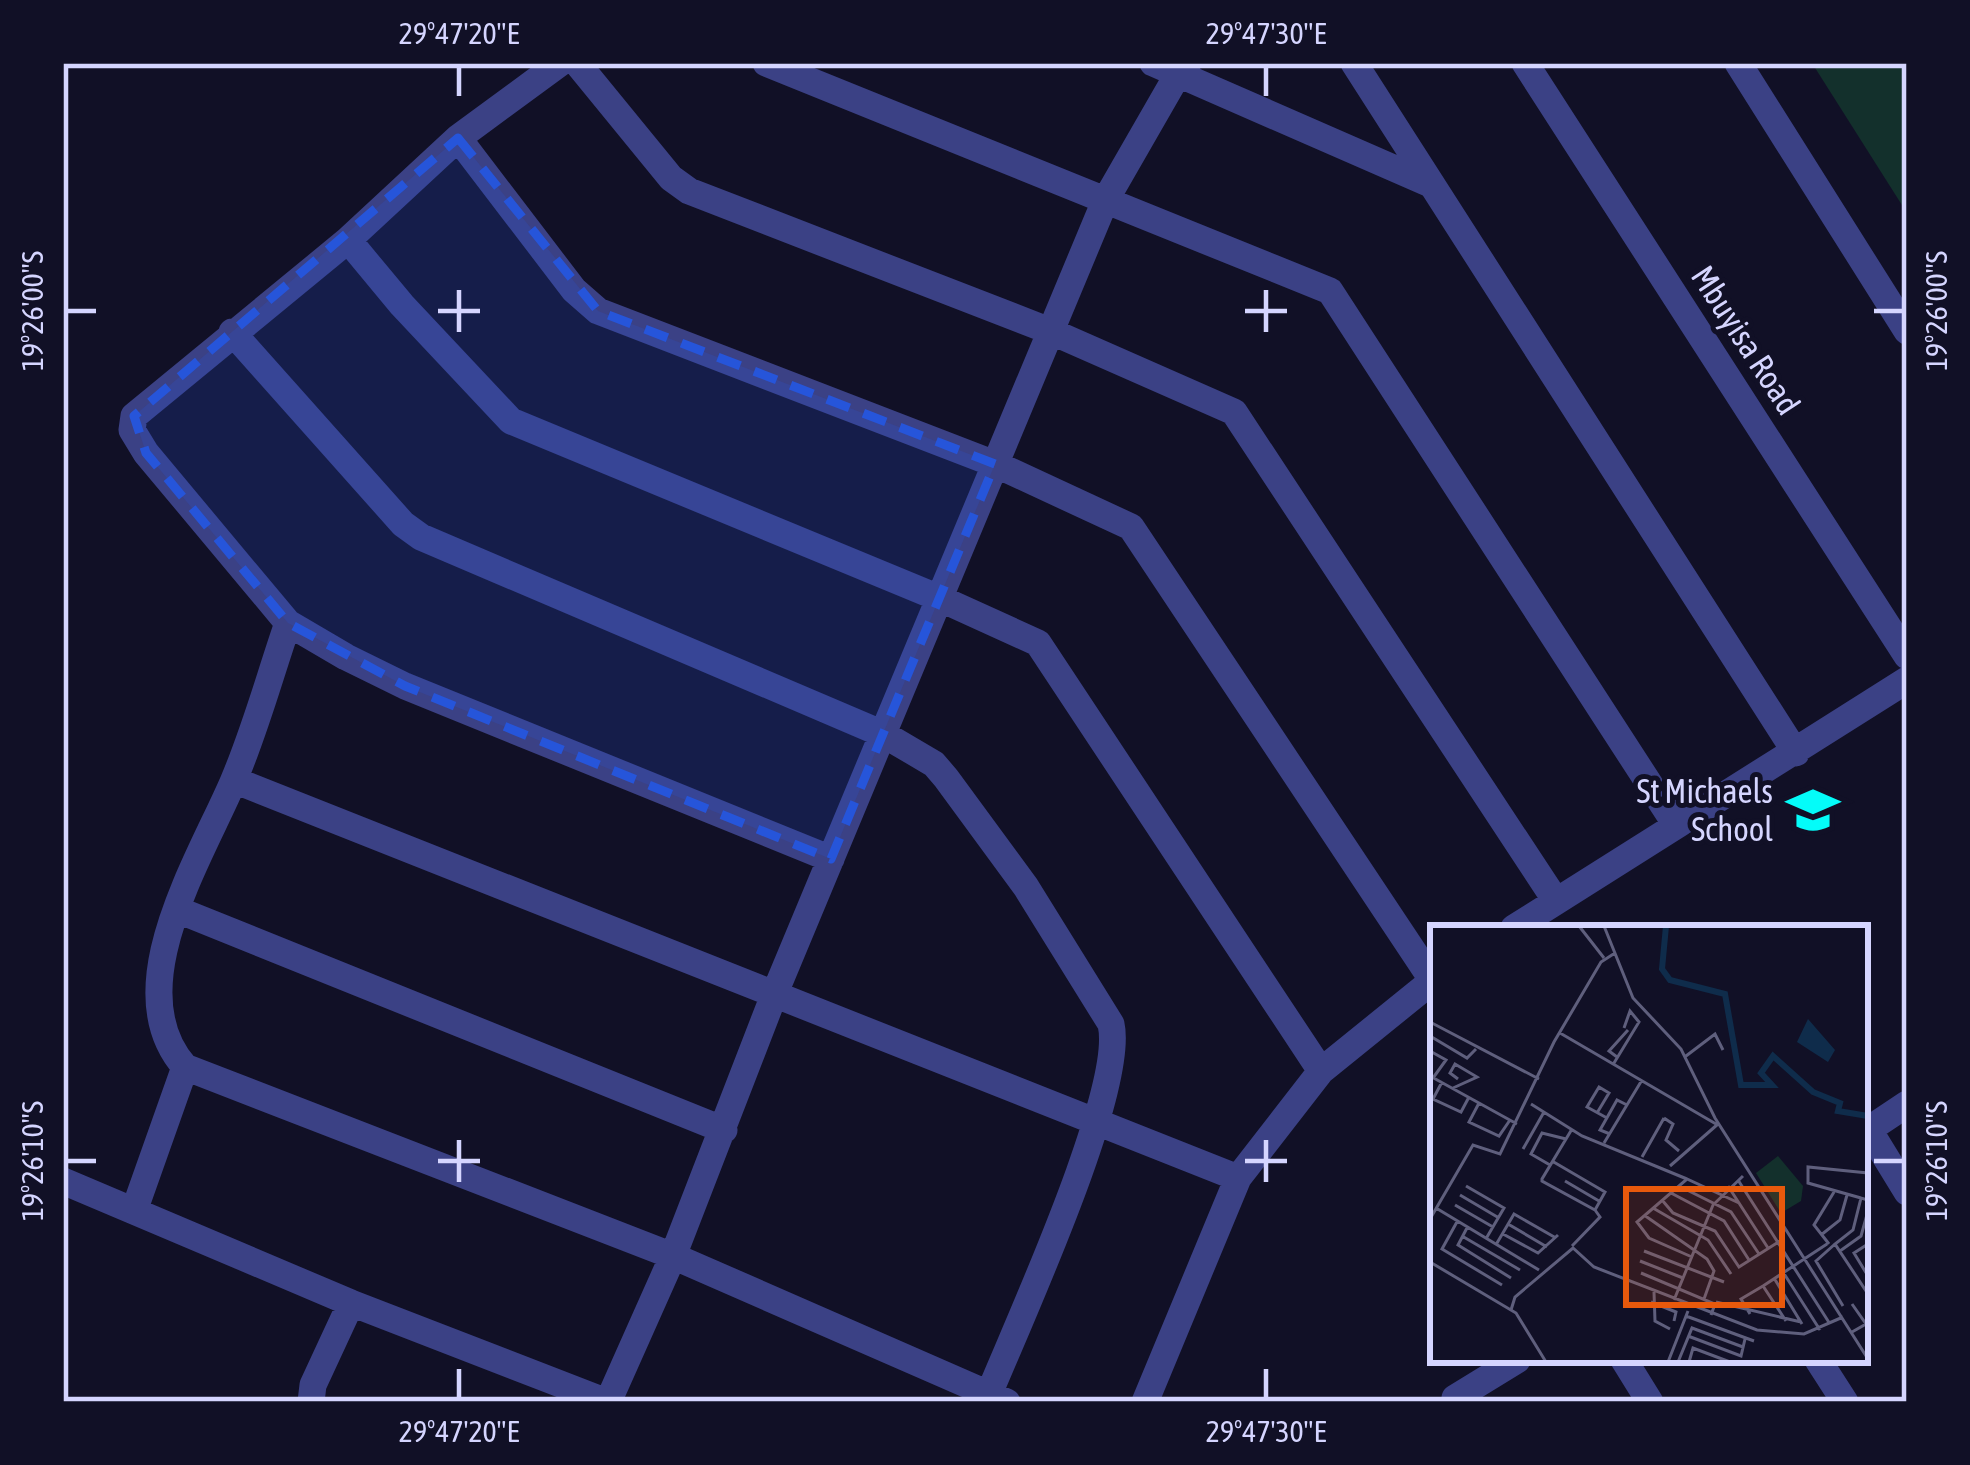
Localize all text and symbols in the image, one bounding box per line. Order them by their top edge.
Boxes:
text: 29°47'20"E [399,16,519,50]
text: 29°47'30"E [1206,16,1326,50]
text: 19°26'00"S [15,251,49,371]
text: 19°26'00"S [1919,251,1953,371]
street label: Mbuyisa Road [1684,259,1808,421]
place label: St Michaels School [1636,772,1773,848]
school or university icon: St Michaels School [1784,781,1842,839]
inset map [1430,925,1868,1363]
text: 19°26'10"S [15,1101,49,1221]
text: 19°26'10"S [1919,1101,1953,1221]
text: 29°47'20"E [399,1414,519,1448]
text: 29°47'30"E [1206,1414,1326,1448]

